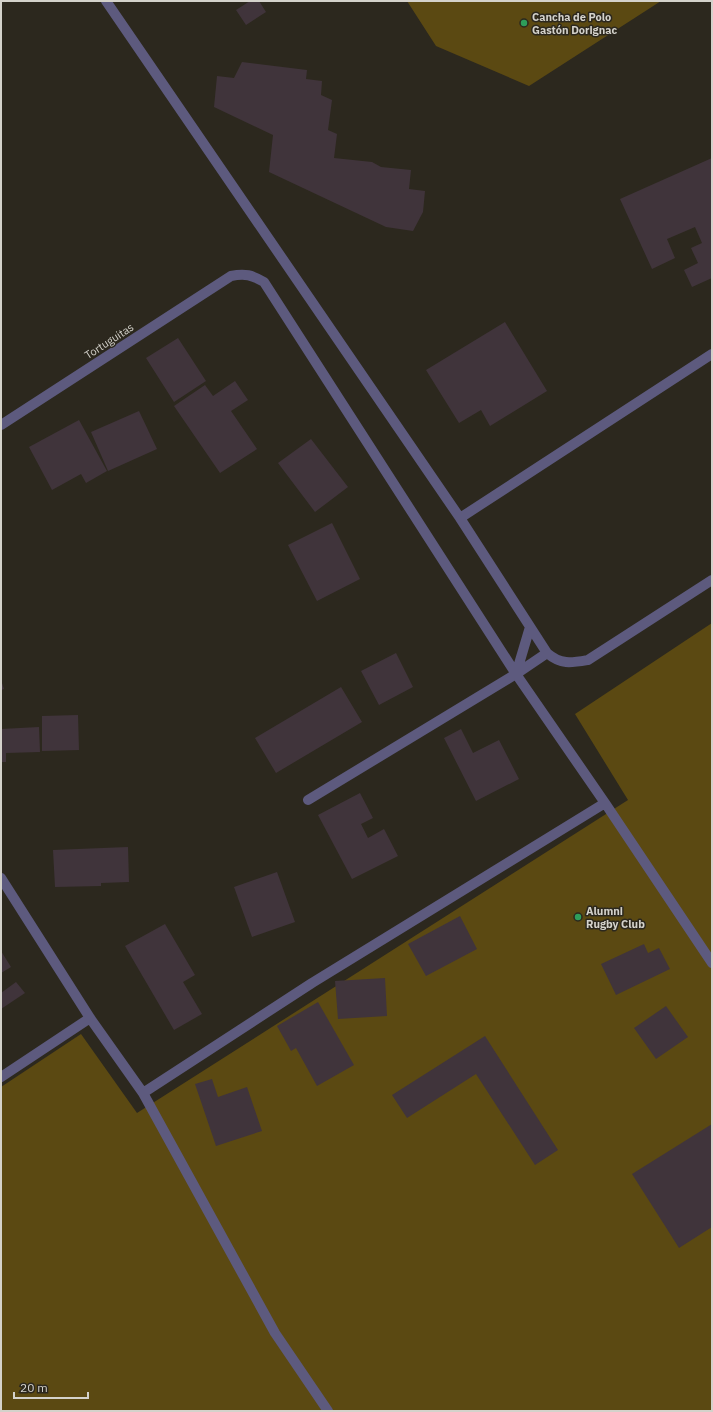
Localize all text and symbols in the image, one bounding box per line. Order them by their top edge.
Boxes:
place label: Cancha de Polo Gastón Dorignac [532,10,617,37]
marker: Cancha de Polo Gastón Dorignac [519,18,529,28]
street label: Tortuguitas [82,320,136,362]
place label: Alumni Rugby Club [586,904,645,931]
marker: Alumni Rugby Club [573,912,583,922]
scale bar [14,1374,88,1400]
text: 20 m [20,1380,48,1395]

